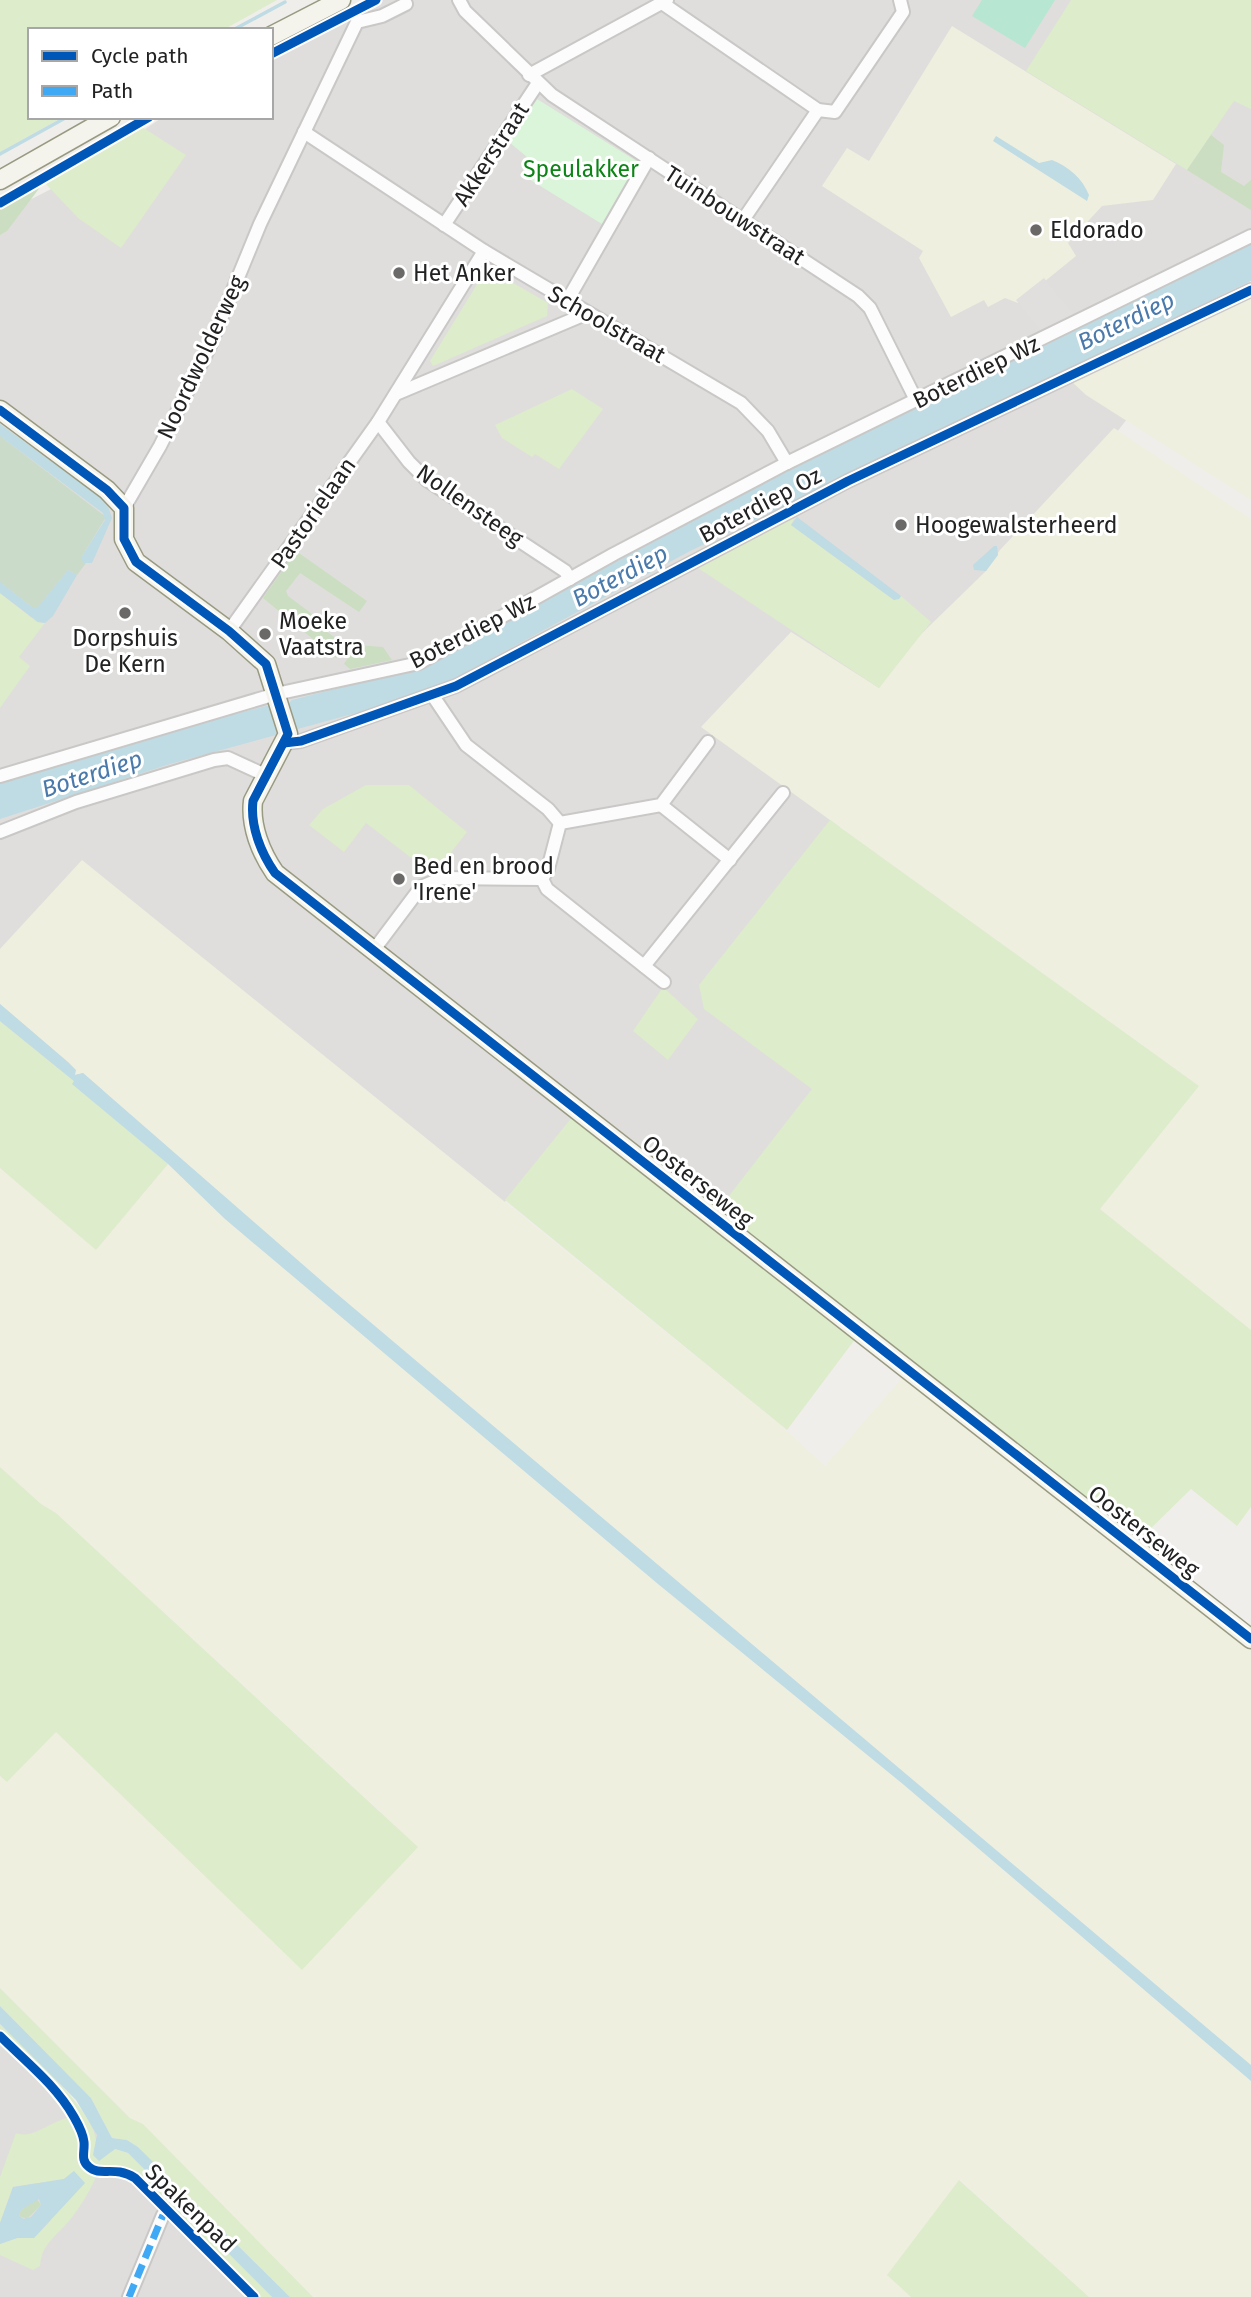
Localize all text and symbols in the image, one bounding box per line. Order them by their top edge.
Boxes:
legend [28,28,273,119]
text: Cycle path [91,43,189,69]
text: Path [91,78,133,104]
street label: Akkerstraat [447,96,535,211]
park label: Speulakker [523,155,639,183]
street label: Tuinbouwstraat [660,159,811,271]
place label: Eldorado [1050,216,1144,244]
marker: Eldorado [1028,222,1044,238]
place label: Het Anker [413,259,515,287]
marker: Het Anker [391,265,407,281]
street label: Noordwolderweg [151,271,251,443]
street label: Schoolstraat [543,279,671,369]
water label: Boterdiep [1073,286,1179,356]
street label: Boterdiep Wz [908,329,1044,415]
street label: Pastorielaan [264,452,362,574]
street label: Nollensteeg [411,458,529,552]
street label: Boterdiep Oz [694,461,826,549]
place label: Hoogewalsterheerd [915,511,1117,539]
marker: Hoogewalsterheerd [893,517,909,533]
water label: Boterdiep [567,539,673,613]
street label: Boterdiep Wz [404,587,540,675]
marker: Dorpshuis De Kern [117,605,133,621]
place label: Moeke Vaatstra [279,607,364,661]
place label: Dorpshuis De Kern [72,624,178,678]
marker: Moeke Vaatstra [257,626,273,642]
water label: Boterdiep [38,745,146,803]
place label: Bed en brood 'Irene' [413,852,554,906]
marker: Bed en brood 'Irene' [391,871,407,887]
street label: Oosterseweg [637,1129,759,1233]
street label: Oosterseweg [1083,1479,1205,1583]
street label: Spakenpad [140,2158,242,2258]

